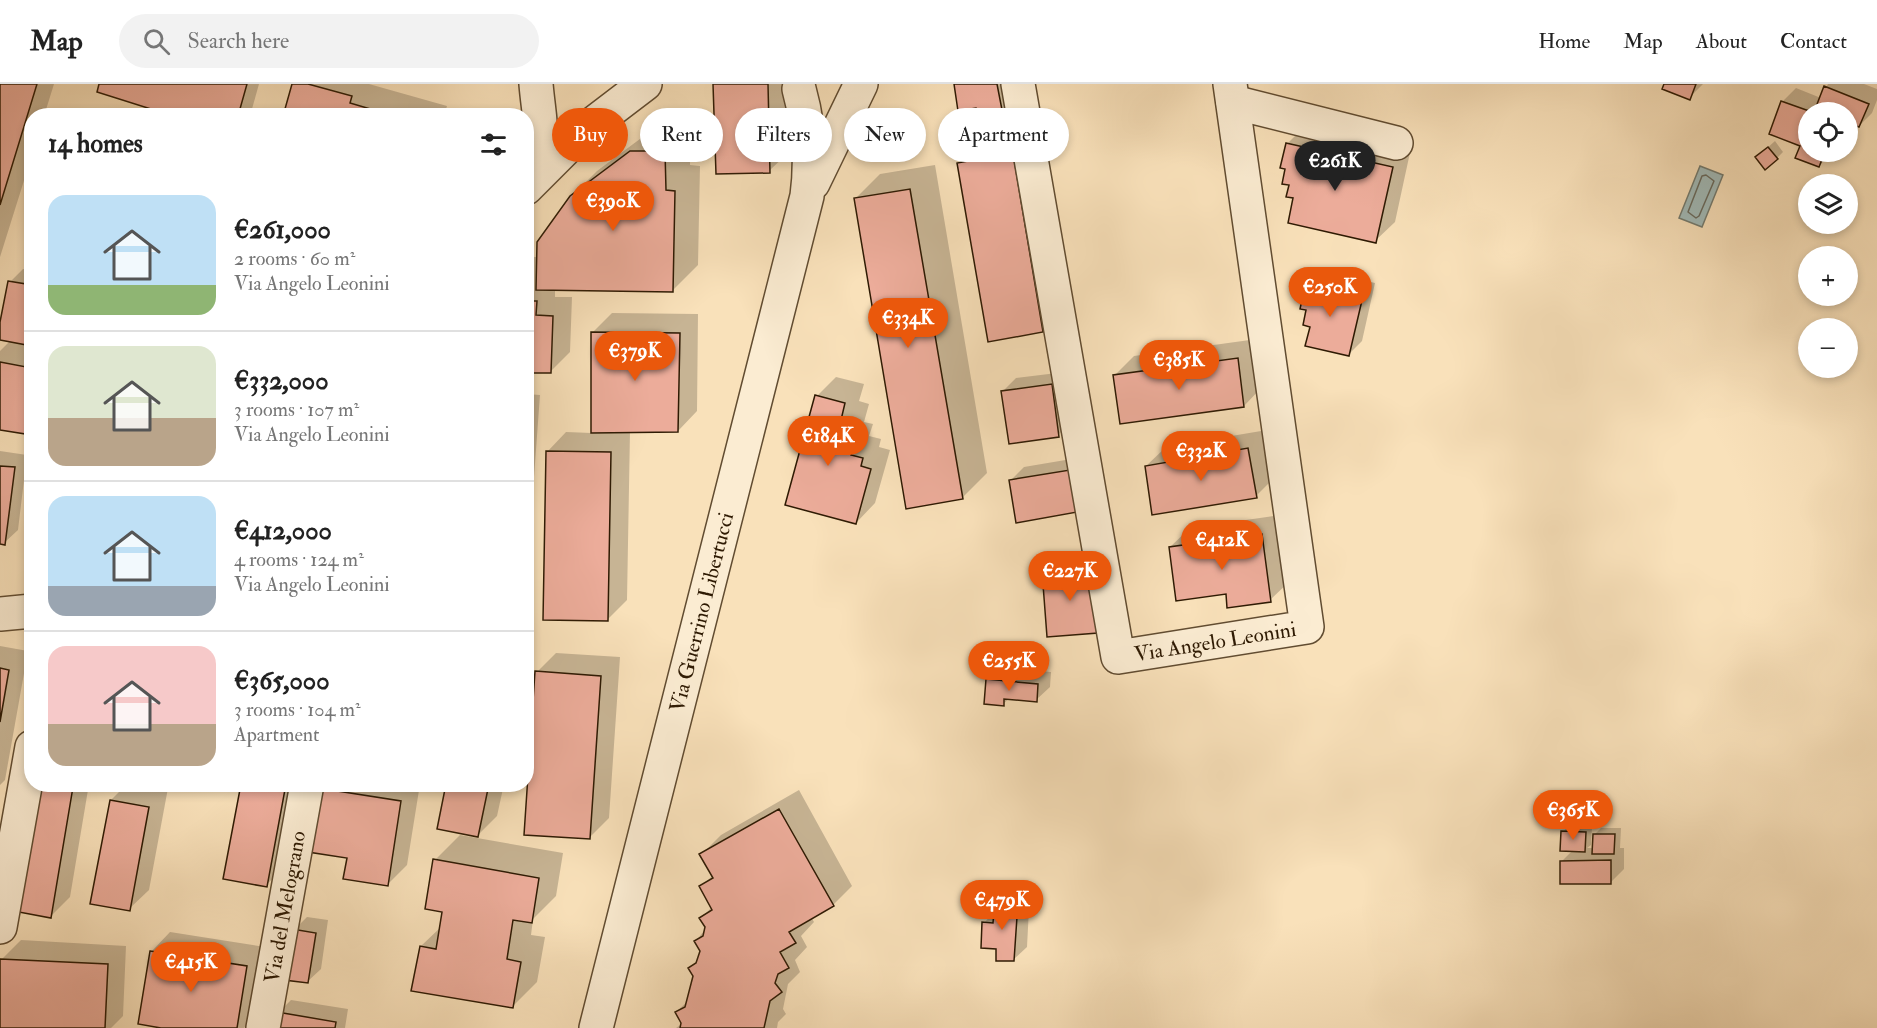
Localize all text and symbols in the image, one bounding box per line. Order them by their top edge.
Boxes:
search box [119,14,539,68]
text: Map [30,24,83,59]
icon: search [140,25,173,58]
text: Search here [188,27,289,55]
text: Home [1538,28,1590,55]
text: Map [1623,28,1663,55]
text: About [1696,28,1747,55]
text: Contact [1780,28,1847,55]
map controls [1798,102,1858,378]
button: locate [1798,102,1858,162]
chip: Buy [552,108,628,162]
chip: Rent [640,108,723,162]
chip: Filters [735,108,832,162]
chip: New [844,108,926,162]
chip: Apartment [938,108,1069,162]
text: 14 homes [48,128,143,160]
icon: filters [477,128,510,161]
pin: €261K [1293,141,1377,192]
text: €261K [1309,148,1361,173]
button: layers [1798,174,1858,234]
pin: €390K [571,181,655,232]
text: €390K [586,188,640,213]
text: €261,000 [234,214,331,246]
icon: home [96,219,168,291]
text: 2 rooms · 60 m² [234,246,355,271]
button: + [1798,246,1858,306]
pin: €250K [1288,267,1372,318]
text: Via Angelo Leonini [234,271,390,296]
text: €250K [1303,274,1357,299]
pin: €334K [866,298,950,349]
text: €334K [882,305,934,330]
button: − [1798,318,1858,378]
pin: €379K [593,331,677,382]
text: €379K [609,338,661,363]
pin: €385K [1137,340,1221,391]
text: €385K [1153,347,1205,372]
text: €332,000 [234,365,329,397]
icon: home [96,370,168,442]
text: 3 rooms · 107 m² [234,397,359,422]
pin: €184K [786,416,870,467]
text: Via Angelo Leonini [234,422,390,447]
text: €184K [802,423,855,448]
pin: €332K [1159,431,1243,482]
text: €332K [1175,438,1227,463]
street label: Via Guerrino Libertucci [663,509,740,715]
text: €412,000 [234,515,332,547]
icon: home [96,520,168,592]
pin: €412K [1180,520,1264,571]
text: €412K [1195,527,1249,552]
text: 4 rooms · 124 m² [234,547,364,572]
pin: €227K [1028,551,1112,602]
text: €227K [1042,558,1098,583]
text: Via Angelo Leonini [234,572,390,597]
street label: Via Angelo Leonini [1132,615,1298,668]
pin: €255K [967,641,1051,692]
text: €255K [982,648,1036,673]
text: €365,000 [234,665,329,697]
icon: home [96,670,168,742]
text: 3 rooms · 104 m² [234,697,361,722]
text: Apartment [234,722,319,747]
pin: €365K [1531,790,1615,841]
text: €365K [1547,797,1599,822]
street label: Via del Melograno [258,829,312,985]
pin: €479K [960,880,1044,931]
text: €479K [974,887,1030,912]
pin: €415K [149,942,233,993]
text: €415K [165,949,217,974]

